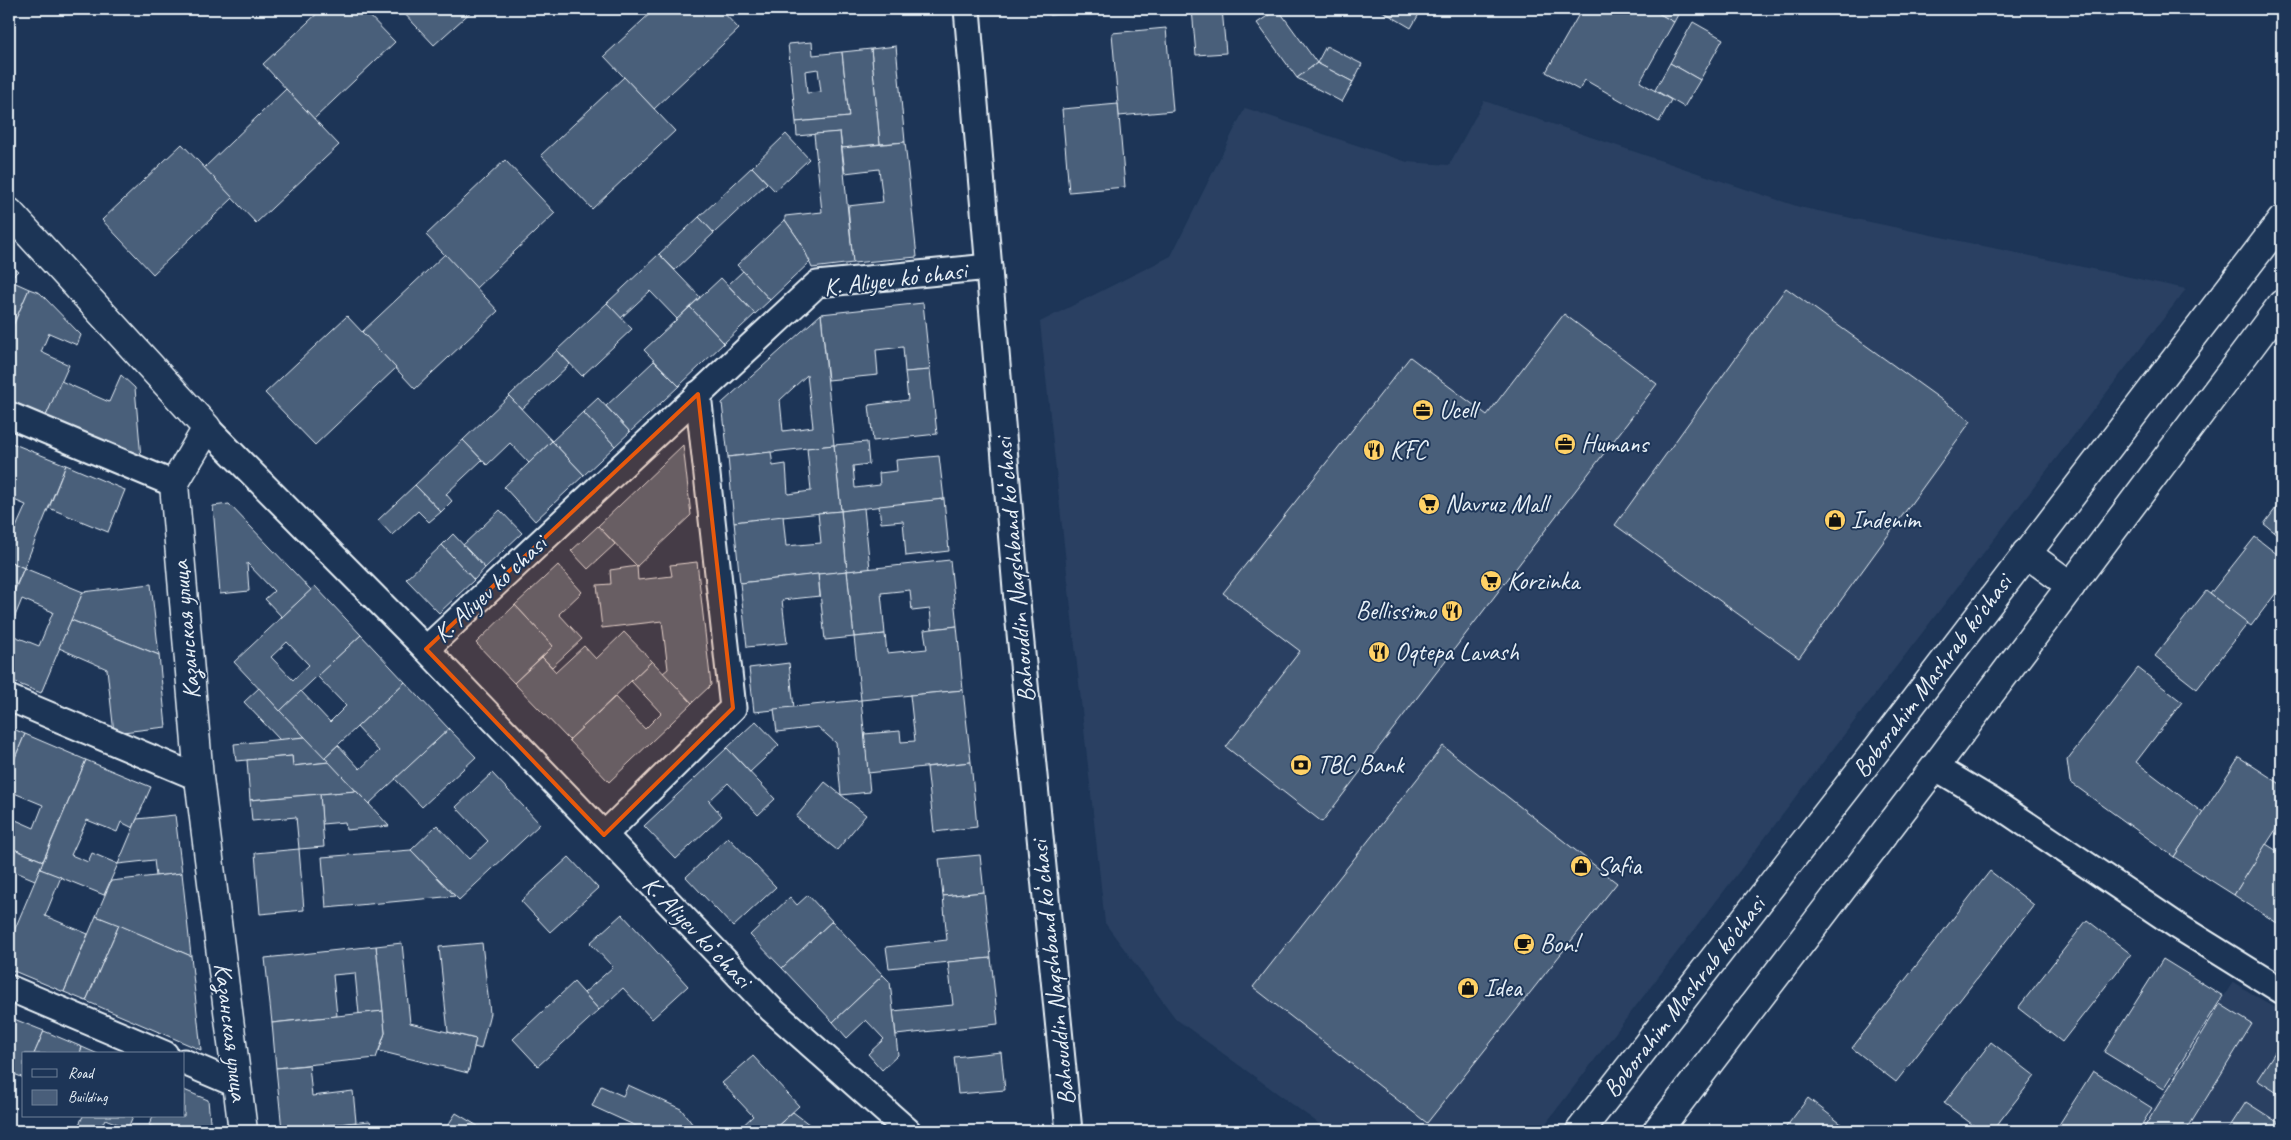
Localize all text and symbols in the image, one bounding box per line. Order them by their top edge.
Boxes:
street label: K. Aliyev koʻchasi [822,254,972,304]
place label: Ucell [1439,394,1481,426]
office icon: Ucell [1411,398,1435,422]
place label: Humans [1581,428,1651,460]
office icon: Humans [1553,432,1577,456]
street label: Bahouddin Naqshband koʻchasi [987,433,1043,704]
place label: KFC [1390,434,1429,466]
restaurant icon: KFC [1362,438,1386,462]
place label: Navruz Mall [1445,488,1552,520]
supermarket icon: Navruz Mall [1417,492,1441,516]
place label: Indenim [1851,504,1922,536]
shop icon: Indenim [1823,508,1847,532]
street label: K. Aliyev koʻchasi [427,526,556,650]
street label: Казанская улица [164,557,209,701]
place label: Korzinka [1507,565,1582,597]
street label: Boborahim Mashrab ko'chasi [1845,565,2021,784]
supermarket icon: Korzinka [1479,569,1503,593]
place label: Bellissimo [1356,595,1437,627]
restaurant icon: Bellissimo [1440,599,1464,623]
place label: Oqtepa Lavash [1395,636,1519,668]
restaurant icon: Oqtepa Lavash [1367,640,1391,664]
place label: TBC Bank [1317,749,1406,781]
bank icon: TBC Bank [1289,753,1313,777]
street label: Bahouddin Naqshband koʻchasi [1023,836,1083,1107]
place label: Safia [1597,850,1643,882]
shop icon: Safia [1569,854,1593,878]
street label: K. Aliyev koʻchasi [636,869,761,997]
street label: Boborahim Mashrab ko'chasi [1596,888,1774,1104]
place label: Bon! [1540,928,1583,960]
cafe icon: Bon! [1512,932,1536,956]
street label: Казанская улица [206,961,256,1105]
place label: Idea [1484,972,1524,1004]
shop icon: Idea [1456,976,1480,1000]
legend [22,1052,185,1118]
text: Road [68,1064,95,1083]
text: Building [68,1088,108,1107]

